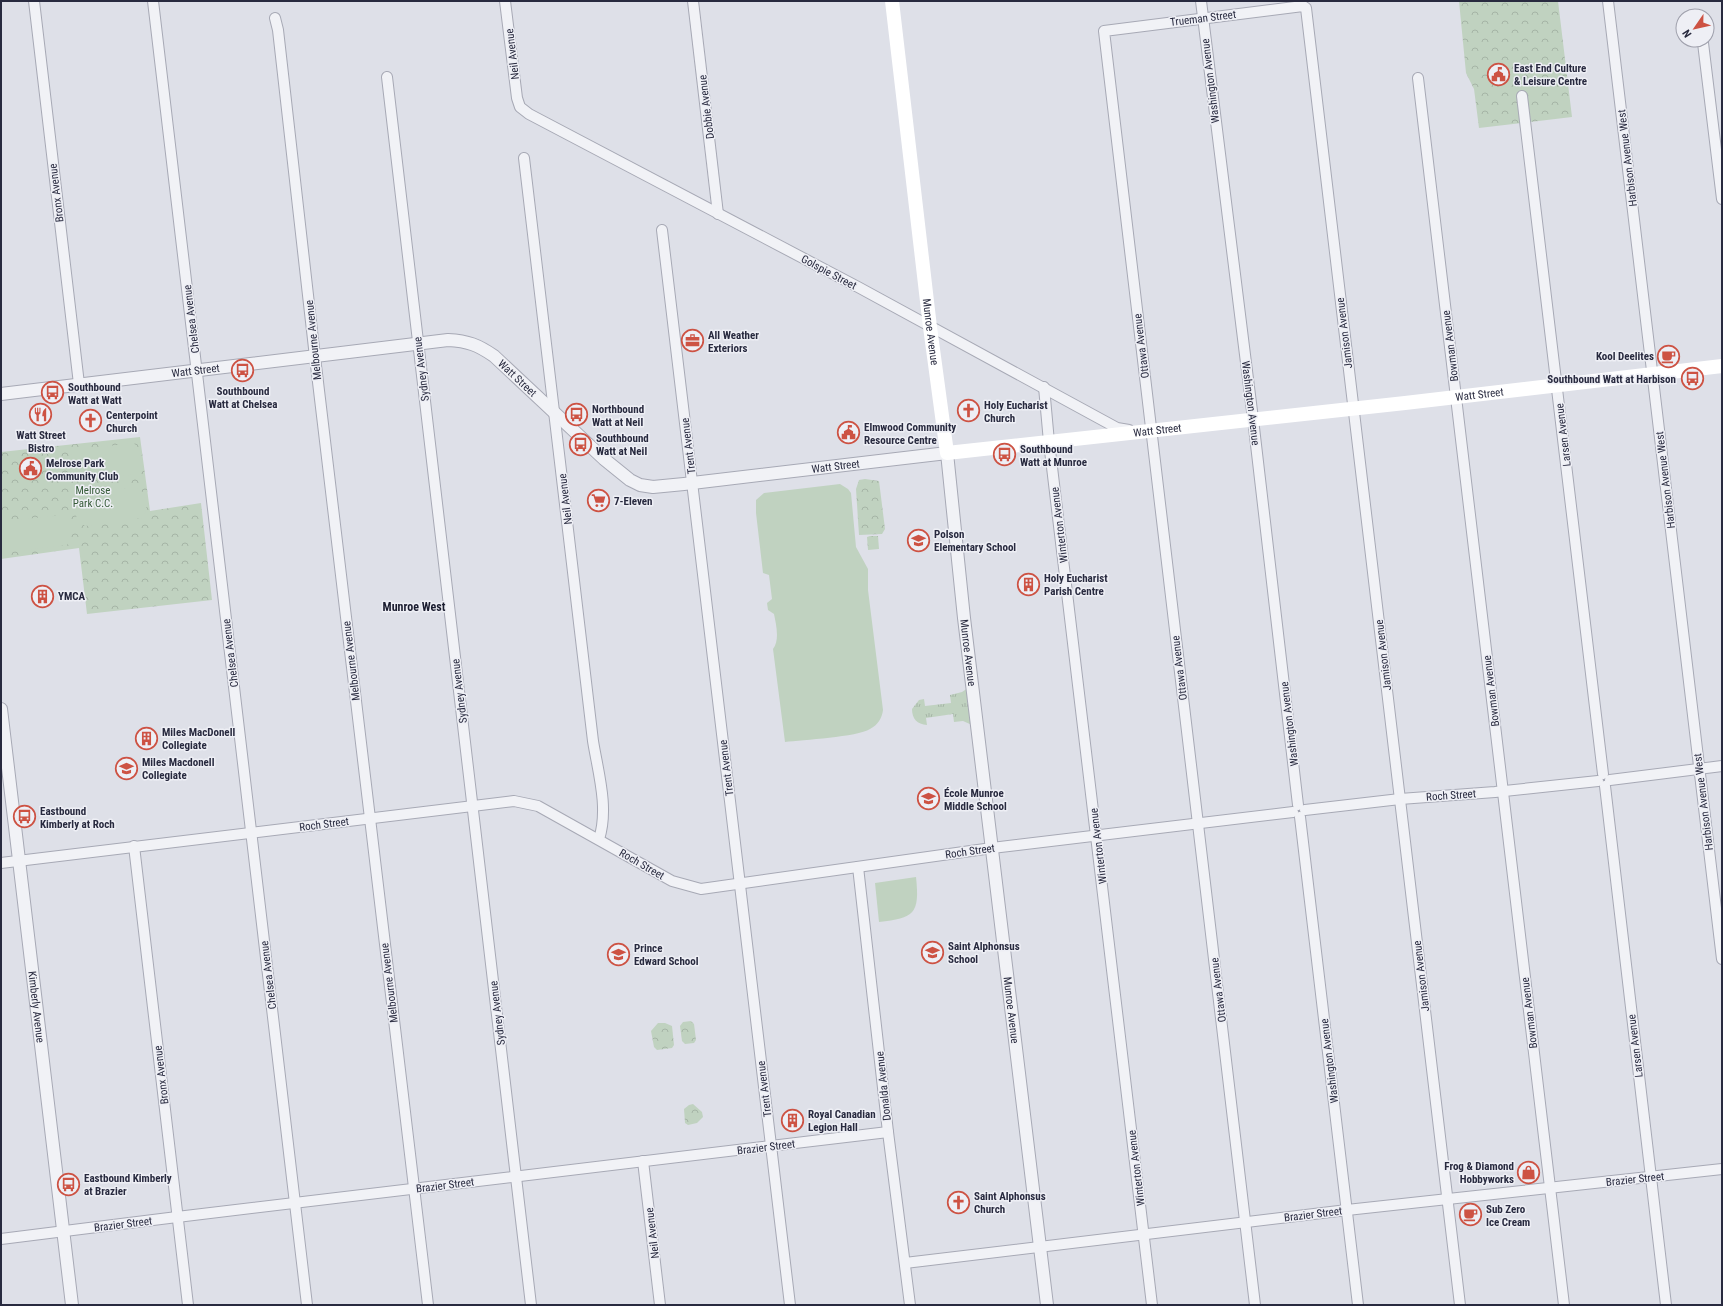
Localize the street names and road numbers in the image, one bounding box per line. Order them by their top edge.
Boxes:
street label: Trueman Street [1169,8,1237,29]
street label: Neil Avenue [503,28,522,80]
street label: Washington Avenue [1199,38,1222,124]
street label: Dobbie Avenue [696,74,717,140]
street label: Harbison Avenue West [1615,109,1640,207]
street label: Bronx Avenue [46,163,67,223]
street label: Golspie Street [799,252,859,292]
street label: Chelsea Avenue [181,284,202,354]
street label: Jamison Avenue [1334,297,1355,369]
street label: Munroe Avenue [920,298,941,366]
street label: Melbourne Avenue [303,299,324,381]
street label: Bowman Avenue [1440,310,1461,382]
street label: Ottawa Avenue [1131,313,1152,379]
street label: Sydney Avenue [411,336,432,402]
street label: Watt Street [495,357,539,400]
street label: Washington Avenue [1239,360,1262,446]
street label: Watt Street [171,362,220,380]
street label: Watt Street [1455,386,1504,404]
street label: Larsen Avenue [1553,403,1574,467]
street label: Trent Avenue [679,417,698,475]
street label: Watt Street [1133,421,1182,440]
street label: Harbison Avenue West [1653,431,1678,529]
street label: Watt Street [811,457,860,476]
street label: Neil Avenue [556,473,575,525]
street label: Winterton Avenue [1048,486,1071,564]
street label: Chelsea Avenue [220,618,241,688]
street label: Munroe Avenue [957,619,978,687]
street label: Jamison Avenue [1373,619,1394,691]
street label: Melbourne Avenue [340,620,363,702]
street label: Ottawa Avenue [1169,635,1190,701]
street label: Bowman Avenue [1481,655,1502,727]
street label: Sydney Avenue [449,658,470,724]
street label: Washington Avenue [1278,681,1301,767]
street label: Trent Avenue [717,739,736,797]
street label: Harbison Avenue West [1691,753,1716,851]
street label: Roch Street [1426,787,1476,804]
street label: Winterton Avenue [1087,807,1110,885]
street label: Roch Street [298,815,350,834]
street label: Roch Street [944,842,996,861]
street label: Roch Street [617,846,667,883]
street label: Chelsea Avenue [258,940,279,1010]
street label: Jamison Avenue [1411,940,1432,1012]
street label: Melbourne Avenue [378,942,401,1024]
street label: Ottawa Avenue [1208,957,1229,1023]
street label: Kimberly Avenue [25,970,47,1044]
street label: Munroe Avenue [1000,976,1021,1044]
street label: Bowman Avenue [1519,977,1540,1049]
street label: Sydney Avenue [487,980,508,1046]
street label: Larsen Avenue [1625,1014,1646,1078]
street label: Washington Avenue [1318,1018,1341,1104]
street label: Bronx Avenue [151,1045,172,1105]
street label: Donalda Avenue [873,1051,894,1121]
street label: Trent Avenue [755,1060,774,1118]
street label: Winterton Avenue [1125,1129,1148,1207]
street label: Brazier Street [736,1137,796,1158]
street label: Brazier Street [1605,1170,1665,1189]
street label: Brazier Street [415,1175,475,1196]
street label: Brazier Street [1283,1204,1343,1225]
street label: Neil Avenue [643,1207,662,1259]
street label: Brazier Street [93,1214,153,1235]

